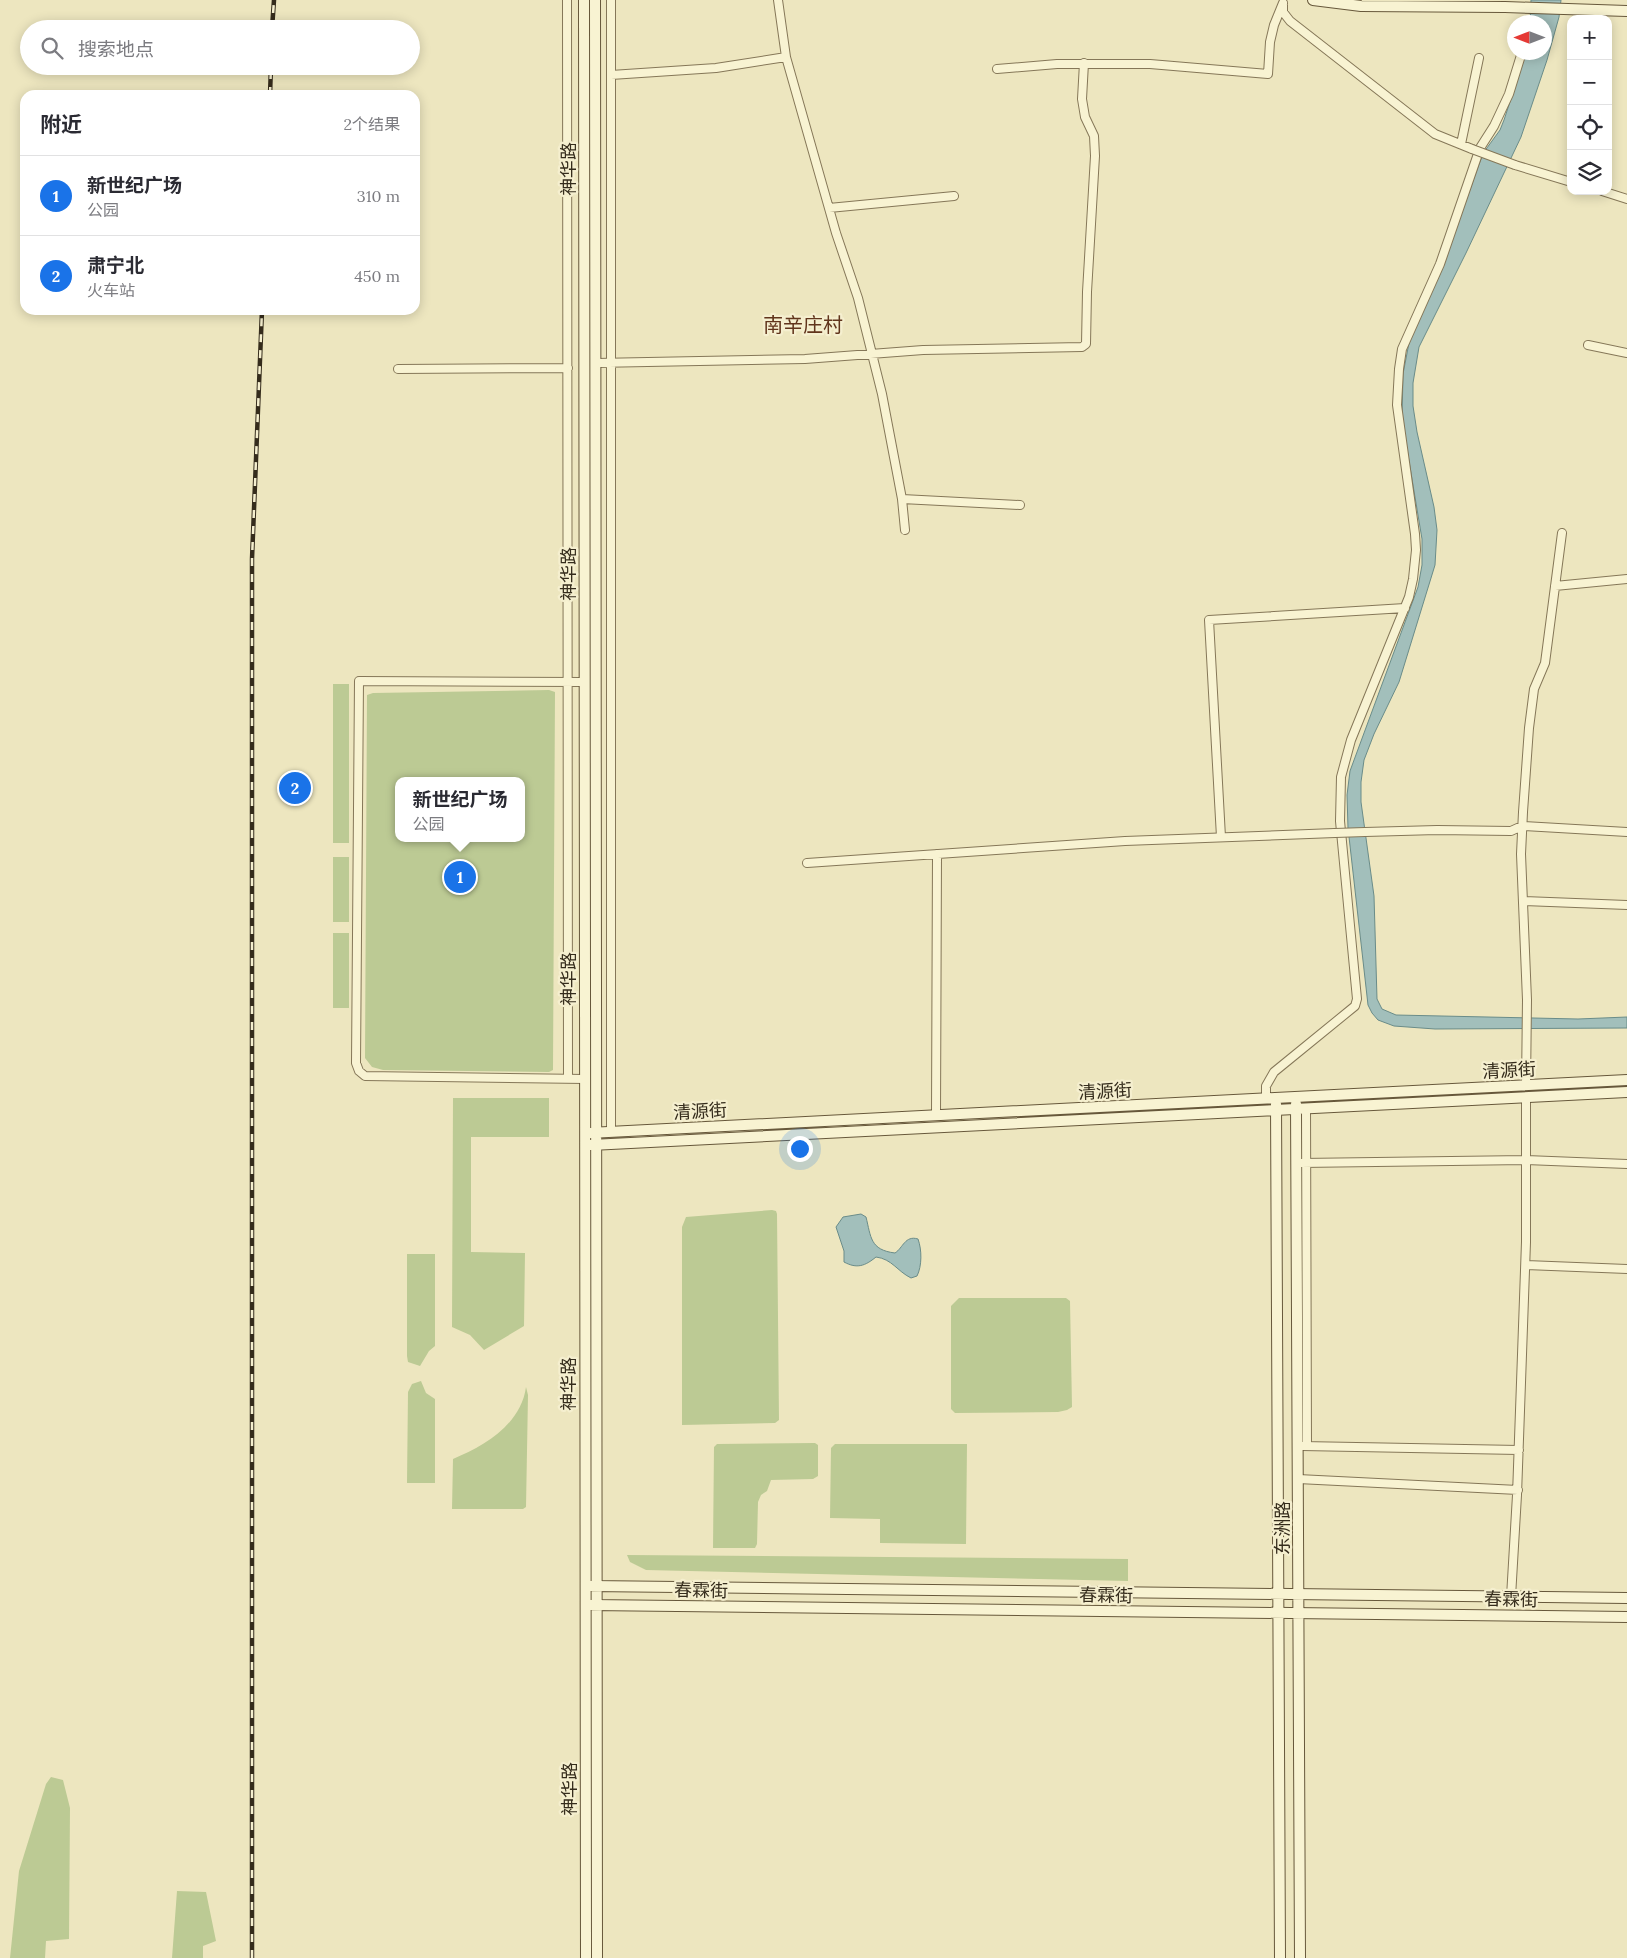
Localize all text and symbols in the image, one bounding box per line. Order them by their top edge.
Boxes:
north arrow [1507,15,1552,60]
map controls [1567,15,1612,195]
button: + [1567,15,1612,60]
search box [20,20,420,75]
icon: search [38,34,66,62]
text: 搜索地点 [78,37,154,61]
button: − [1567,60,1612,105]
button: locate [1567,105,1612,150]
text: 附近 [40,111,82,138]
text: 2个结果 [343,114,400,134]
street label: 神华路 [557,142,580,196]
button: layers [1567,150,1612,195]
text: 新世纪广场 [87,173,182,197]
text: 1 [53,186,59,206]
text: 310 m [357,186,400,206]
text: 公园 [87,200,119,220]
text: 肃宁北 [87,253,144,277]
text: 2 [52,266,60,286]
text: 450 m [354,266,400,286]
text: 火车站 [87,280,135,300]
district label: 南辛庄村 [763,312,843,337]
street label: 神华路 [557,547,580,601]
pin: 2 [279,769,311,807]
popup [395,777,525,842]
text: 新世纪广场 [412,787,508,811]
text: 公园 [412,814,445,834]
pin: 1 [444,858,476,896]
street label: 神华路 [557,952,580,1006]
street label: 清源街 [1481,1057,1537,1083]
street label: 清源街 [1077,1078,1133,1104]
street label: 清源街 [672,1098,728,1124]
your location [787,1136,813,1162]
street label: 神华路 [557,1357,580,1411]
street label: 东洲路 [1271,1501,1294,1555]
street label: 春霖街 [674,1578,728,1602]
street label: 春霖街 [1079,1583,1133,1607]
street label: 春霖街 [1484,1587,1538,1611]
street label: 神华路 [558,1762,581,1816]

